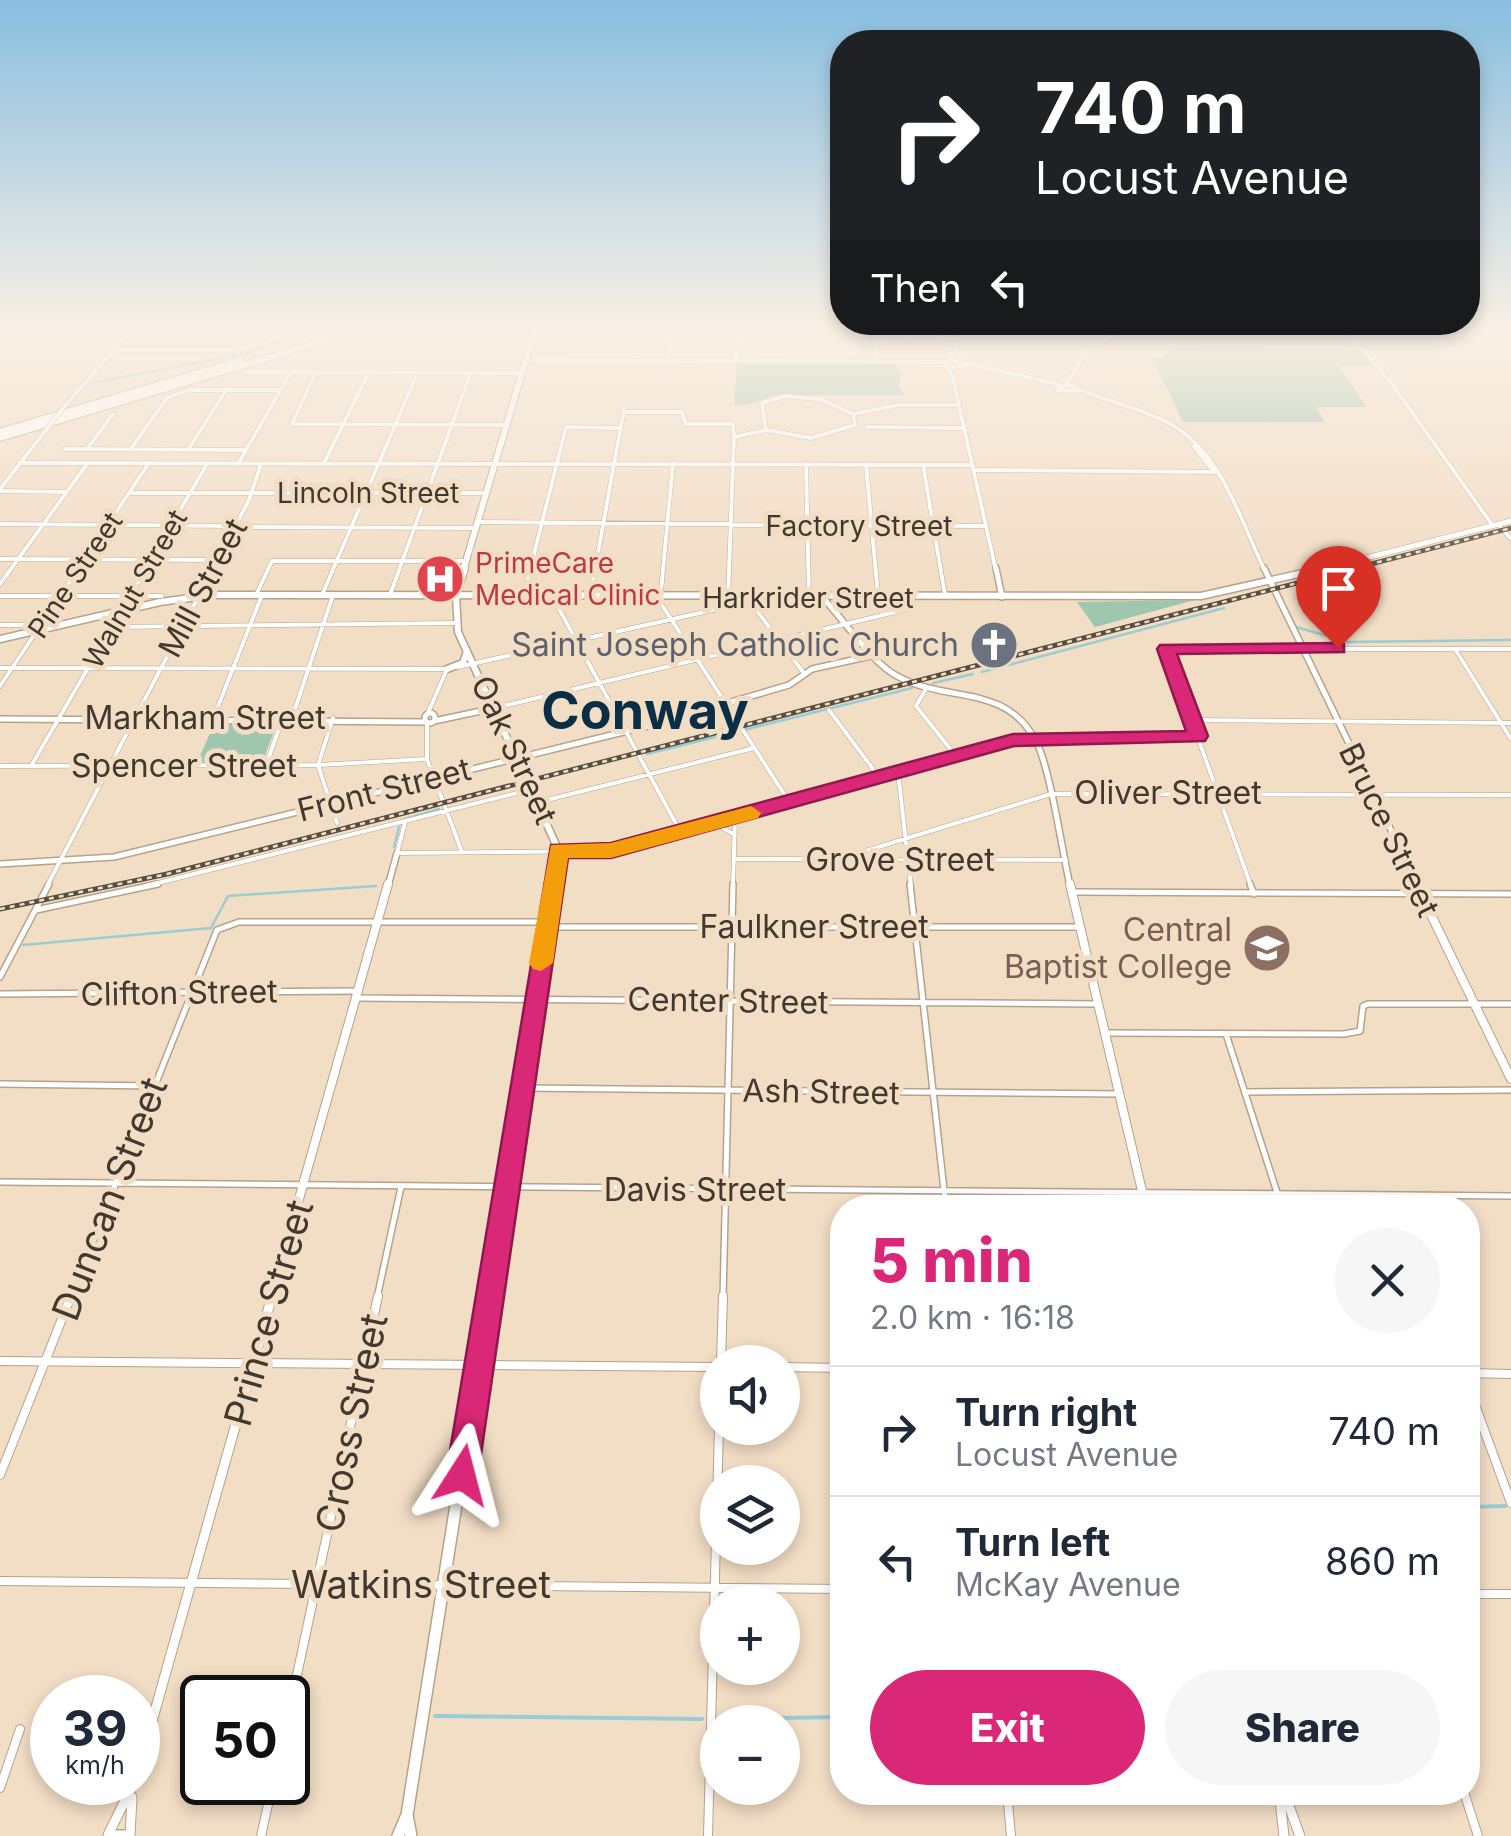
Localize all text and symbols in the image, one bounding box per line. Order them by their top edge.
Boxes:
text: 740 m [1035,65,1247,150]
icon: right [870,70,1000,200]
text: Locust Avenue [1035,150,1349,205]
icon: left [982,260,1037,315]
text: Then [870,265,962,311]
street label: Lincoln Street [277,476,459,510]
street label: Walnut Street [76,503,194,675]
street label: Pine Street [21,506,129,644]
street label: Factory Street [766,509,952,543]
street label: Mill Street [150,512,255,664]
place label: PrimeCare Medical Clinic [475,546,661,612]
pin [1296,546,1381,649]
hospital icon: PrimeCare Medical Clinic [414,553,466,605]
icon: arrive [1311,561,1366,616]
street label: Harkrider Street [702,581,914,615]
church icon: Saint Joseph Catholic Church [968,619,1020,671]
place label: Saint Joseph Catholic Church [511,625,959,664]
street label: Oak Street [463,669,566,830]
district label: Conway [541,679,749,742]
street label: Markham Street [84,698,326,737]
street label: Bruce Street [1331,737,1448,923]
street label: Spencer Street [71,746,297,785]
street label: Front Street [293,749,475,830]
street label: Oliver Street [1074,773,1262,812]
street label: Grove Street [805,840,995,879]
street label: Faulkner Street [699,907,929,946]
place label: Central Baptist College [1004,910,1232,986]
school or university icon: Central Baptist College [1241,922,1293,974]
street label: Clifton Street [80,971,278,1014]
street label: Center Street [627,979,829,1022]
street label: Duncan Street [42,1071,176,1326]
street label: Ash Street [742,1071,900,1112]
street label: Davis Street [604,1170,786,1209]
street label: Prince Street [214,1195,322,1431]
text: 5 min [870,1224,1033,1296]
button: close [1335,1228,1440,1333]
text: 2.0 km · 16:18 [870,1298,1075,1337]
street label: Cross Street [305,1309,397,1536]
map controls [700,1345,800,1805]
button: sound [700,1345,800,1445]
text: Turn right [955,1389,1137,1435]
icon: right [870,1404,925,1459]
text: 740 m [1328,1408,1440,1454]
position arrow [410,1423,514,1527]
text: Locust Avenue [955,1435,1178,1474]
button: layers [700,1465,800,1565]
text: Turn left [955,1519,1110,1565]
icon: left [870,1534,925,1589]
text: 860 m [1325,1538,1440,1584]
street label: Watkins Street [291,1561,551,1607]
text: McKay Avenue [955,1565,1181,1604]
button: + [700,1585,800,1685]
button: Exit [870,1670,1145,1785]
button: Share [1165,1670,1440,1785]
speed limit sign: 50 [180,1675,310,1805]
text: 39 [63,1698,127,1758]
button: − [700,1705,800,1805]
text: km/h [65,1750,125,1780]

